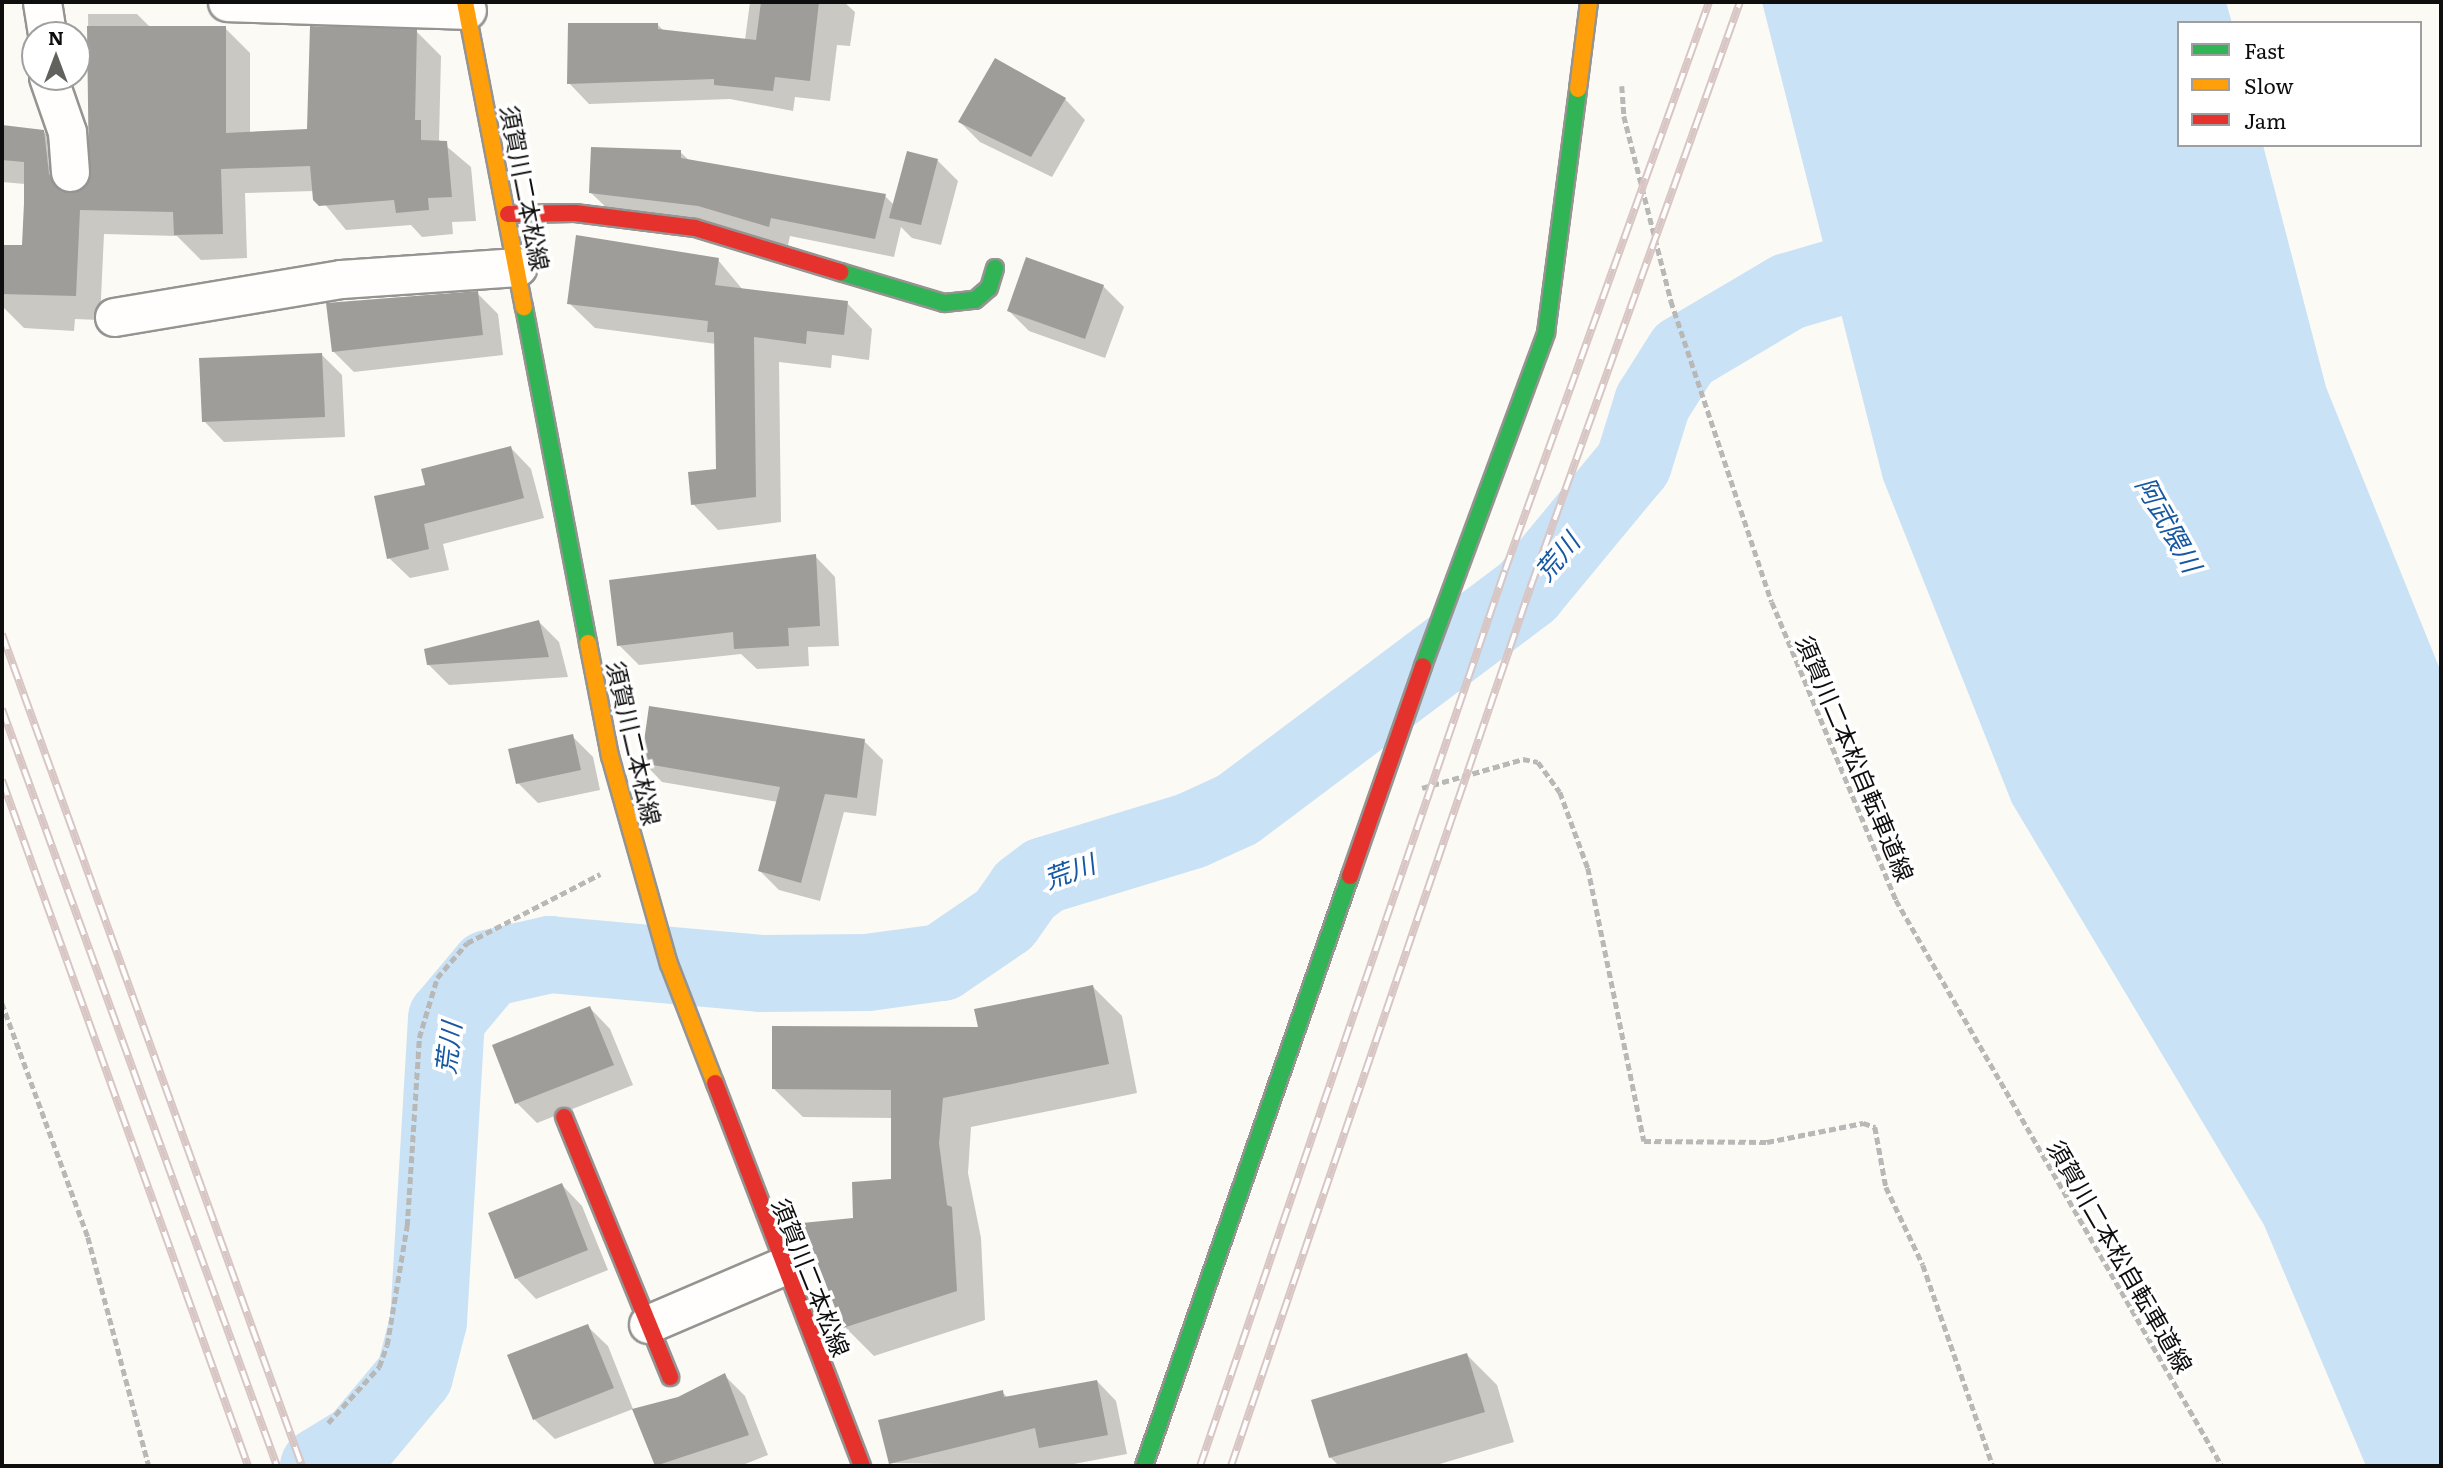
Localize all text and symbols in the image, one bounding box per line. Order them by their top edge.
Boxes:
north arrow [21,21,91,91]
legend [2177,21,2422,147]
text: N [48,23,64,51]
text: Fast [2244,34,2285,65]
text: Slow [2244,69,2294,100]
street label: 須賀川二本松線 [496,103,556,273]
text: Jam [2244,104,2286,135]
water label: 阿武隈川 [2131,471,2209,577]
water label: 荒川 [1527,526,1585,586]
street label: 須賀川二本松自転車道線 [1791,631,1921,885]
street label: 須賀川二本松線 [602,658,668,828]
water label: 荒川 [1039,846,1099,894]
water label: 荒川 [428,1020,466,1076]
street label: 須賀川二本松自転車道線 [2043,1134,2199,1378]
street label: 須賀川二本松線 [767,1194,857,1360]

